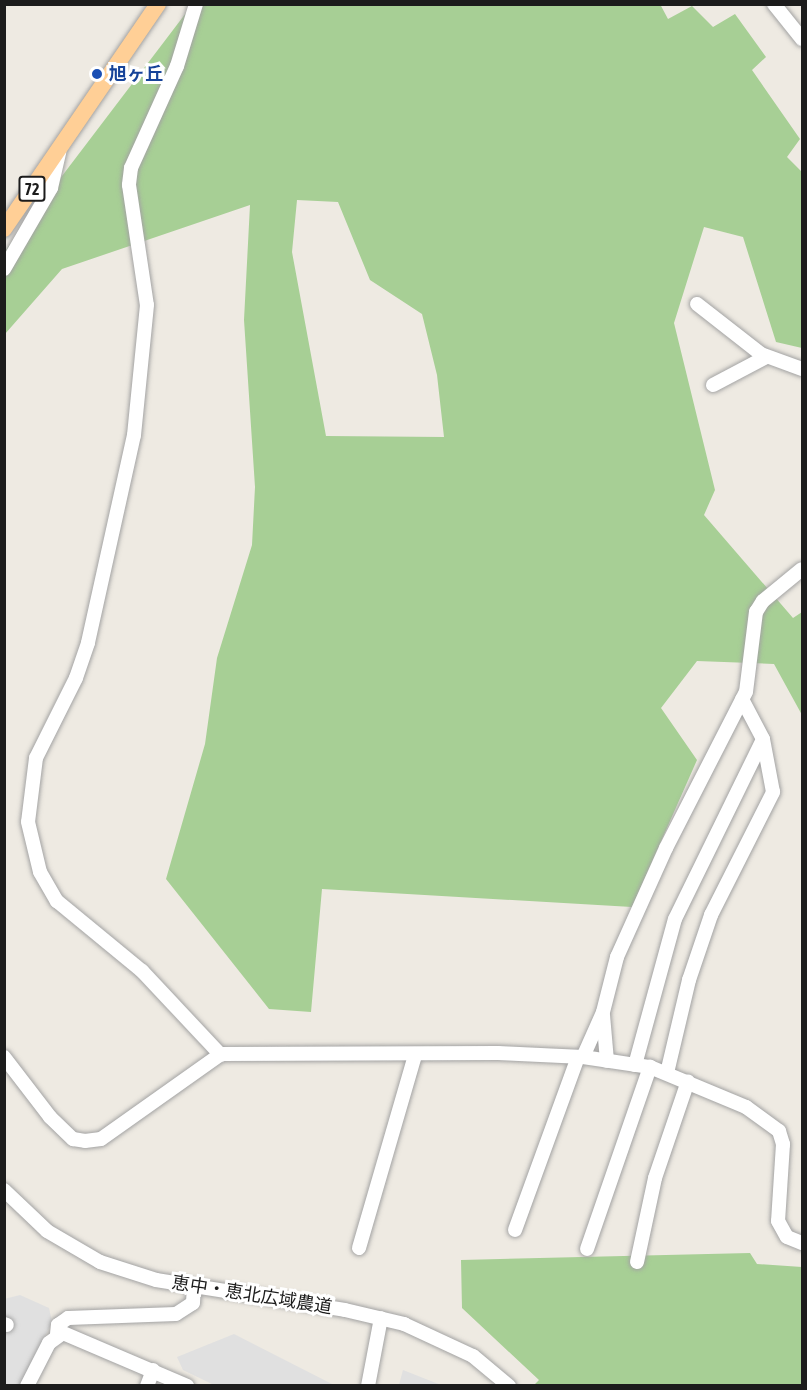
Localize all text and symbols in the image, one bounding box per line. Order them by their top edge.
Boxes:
place label: 旭ヶ丘 [109,63,163,85]
marker: 旭ヶ丘 [90,67,104,81]
road number: 72 [17,176,47,202]
street label: 恵中・恵北広域農道 [170,1272,334,1318]

